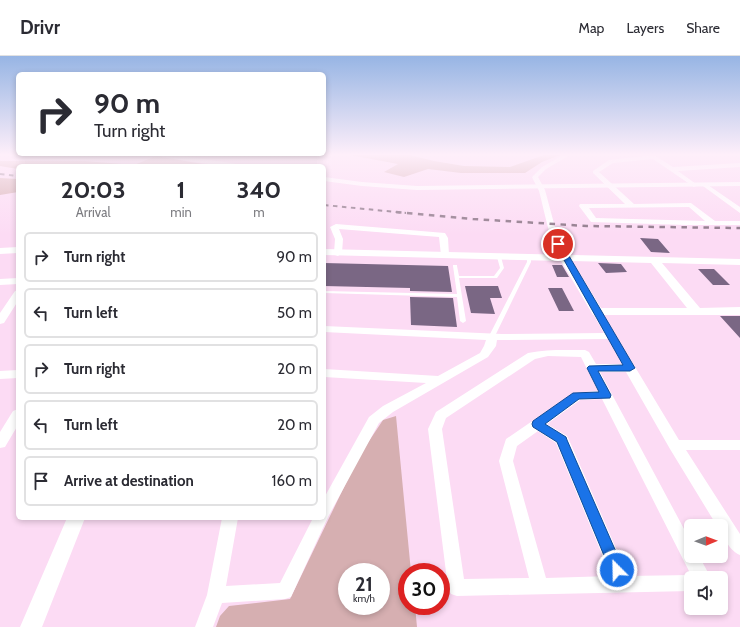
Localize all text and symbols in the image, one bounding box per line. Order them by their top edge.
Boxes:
text: Drivr [20,16,60,39]
text: Map [579,19,604,37]
text: Layers [626,19,664,37]
text: Share [686,19,720,37]
text: 90 m [94,86,160,120]
icon: right [28,88,80,140]
text: Turn right [94,120,165,142]
text: 20:03 [61,175,126,204]
text: 1 [177,175,185,204]
text: 340 [236,175,281,204]
text: Arrival [76,204,110,220]
text: min [170,204,192,220]
text: m [253,204,265,220]
pin [541,227,575,261]
icon: arrive [547,233,569,255]
icon: right [30,246,52,268]
text: Turn right [64,248,125,266]
text: 90 m [276,248,312,266]
icon: left [30,302,52,324]
text: Turn left [64,304,118,322]
text: 50 m [277,304,312,322]
icon: right [30,358,52,380]
text: Turn right [64,360,125,378]
text: 20 m [277,360,312,378]
icon: left [30,414,52,436]
text: Turn left [64,416,118,434]
text: 20 m [277,416,312,434]
icon: arrive [30,470,52,492]
text: Arrive at destination [64,472,194,490]
text: 160 m [272,472,312,490]
north arrow [684,519,728,563]
map controls [684,519,728,615]
position arrow [596,549,638,591]
speed limit sign: 30 [398,563,450,615]
button: sound [684,571,728,615]
text: 21 [355,572,373,596]
text: km/h [353,592,375,605]

